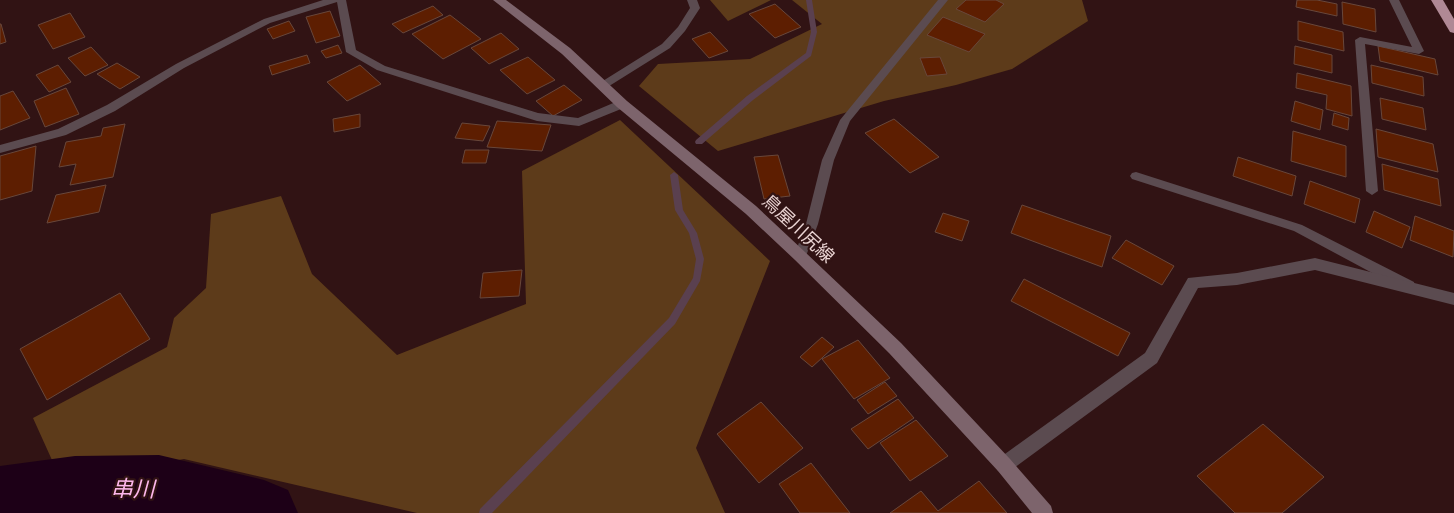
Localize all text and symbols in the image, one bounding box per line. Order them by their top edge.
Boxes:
street label: 鳥屋川尻線 [759,189,839,267]
water label: 串川 [111,474,157,502]

